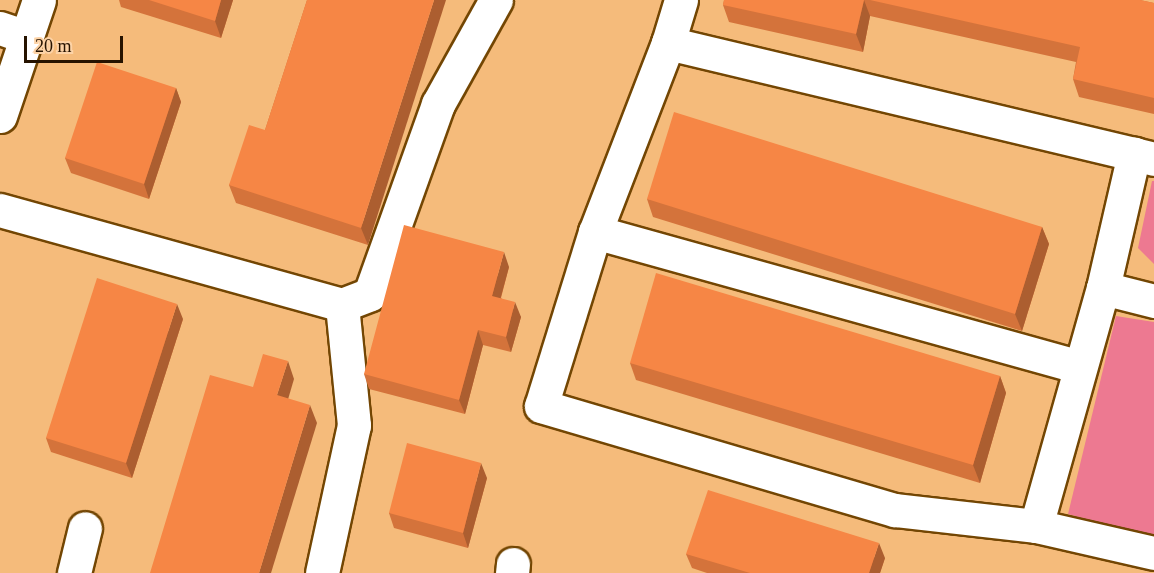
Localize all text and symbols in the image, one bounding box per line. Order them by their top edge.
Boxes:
scale bar [27,24,126,62]
text: 20 m [35,36,72,56]

